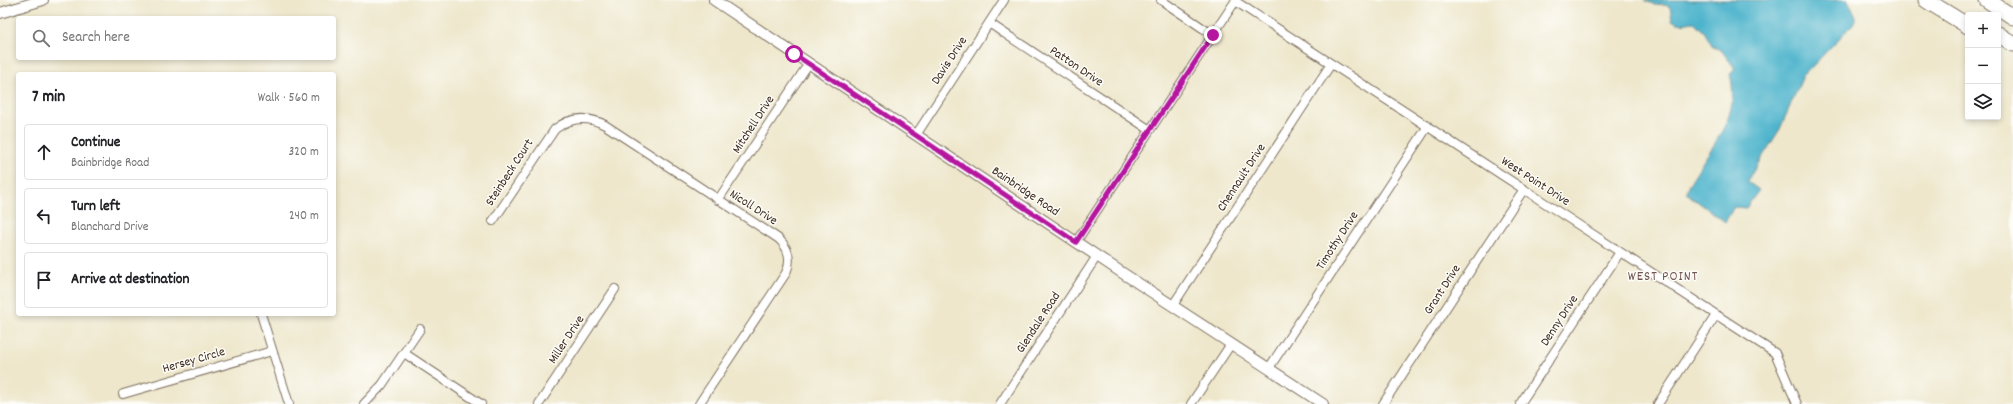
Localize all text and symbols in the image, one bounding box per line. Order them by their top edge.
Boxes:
map controls [1965,12,2001,120]
button: + [1965,12,2001,48]
search box [16,16,336,60]
route end [1204,26,1222,44]
icon: search [30,27,52,49]
text: Search here [62,27,130,49]
street label: Davis Drive [927,33,973,89]
street label: Patton Drive [1045,42,1107,92]
route start [785,45,803,63]
button: − [1965,48,2001,84]
button: layers [1965,84,2001,120]
text: 7 min [32,86,65,110]
text: Walk · 560 m [258,89,320,108]
street label: Mitchell Drive [728,92,780,158]
text: Continue [71,132,120,154]
street label: Steinbeck Court [481,135,539,210]
street label: Chennault Drive [1213,140,1271,216]
icon: ahead [33,141,55,163]
text: 320 m [289,143,319,162]
street label: West Point Drive [1497,152,1574,212]
text: Bainbridge Road [71,154,149,173]
street label: Bainbridge Road [987,162,1063,222]
street label: Nicoll Drive [725,185,781,231]
text: Turn left [71,196,120,218]
icon: left [33,205,55,227]
text: 240 m [289,207,319,226]
street label: Timothy Drive [1312,208,1364,274]
text: Blanchard Drive [71,218,149,237]
street label: Grant Drive [1420,261,1466,319]
district label: WEST POINT [1628,267,1698,287]
icon: arrive [33,269,55,291]
text: Arrive at destination [71,269,189,291]
street label: Glendale Road [1012,289,1066,357]
street label: Denny Drive [1536,291,1584,350]
street label: Miller Drive [544,312,590,368]
street label: Hersey Circle [160,343,228,379]

